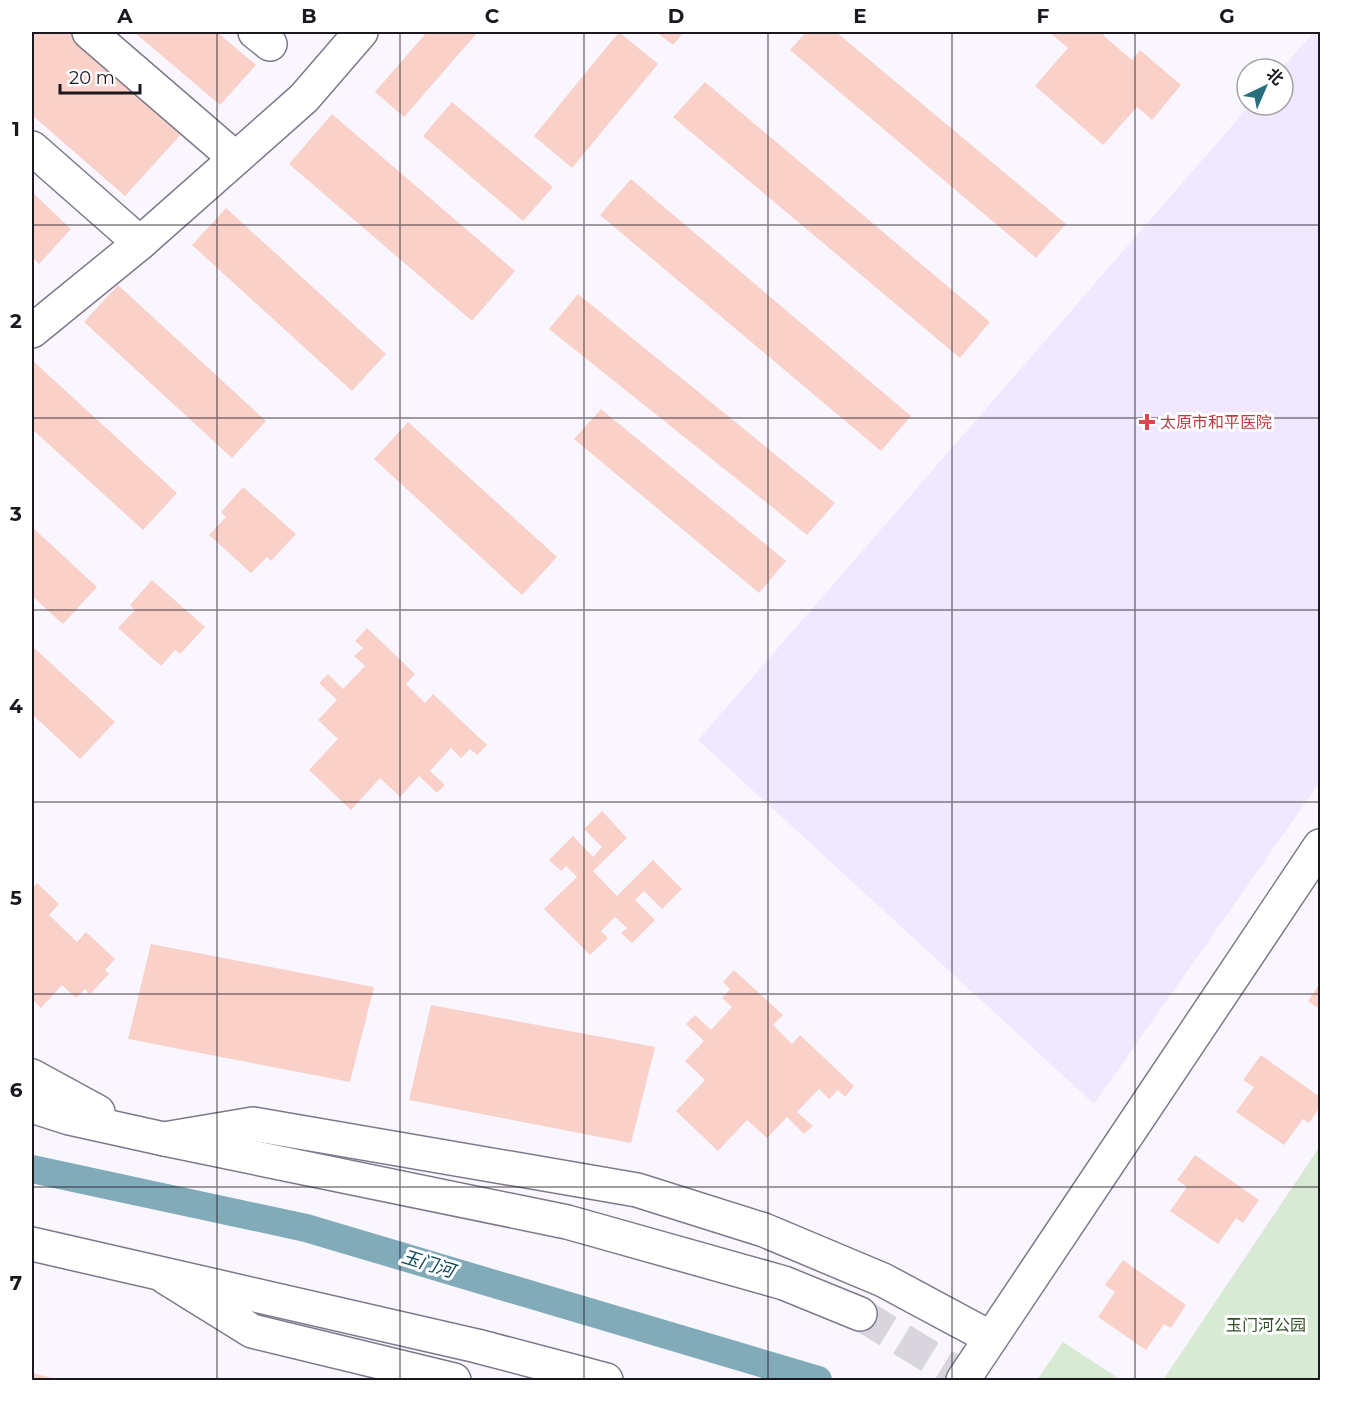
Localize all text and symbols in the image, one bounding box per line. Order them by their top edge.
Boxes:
text: A [116,4,133,28]
text: B [301,4,317,28]
text: C [485,4,500,28]
text: D [668,4,684,28]
text: E [853,4,867,28]
text: F [1037,4,1050,28]
text: G [1219,4,1235,28]
scale bar [60,57,140,95]
north arrow [1235,57,1295,117]
text: 北 [1263,64,1287,89]
text: 20 m [69,67,115,89]
text: 1 [12,117,20,141]
text: 2 [10,309,22,333]
marker: 太原市和平医院 [1138,413,1156,431]
place label: 太原市和平医院 [1160,413,1272,432]
text: 3 [9,502,22,526]
text: 4 [9,694,23,718]
text: 5 [10,886,22,910]
text: 6 [10,1078,23,1102]
water label: 玉门河 [399,1246,460,1283]
text: 7 [10,1271,22,1295]
park label: 玉门河公园 [1226,1316,1306,1335]

